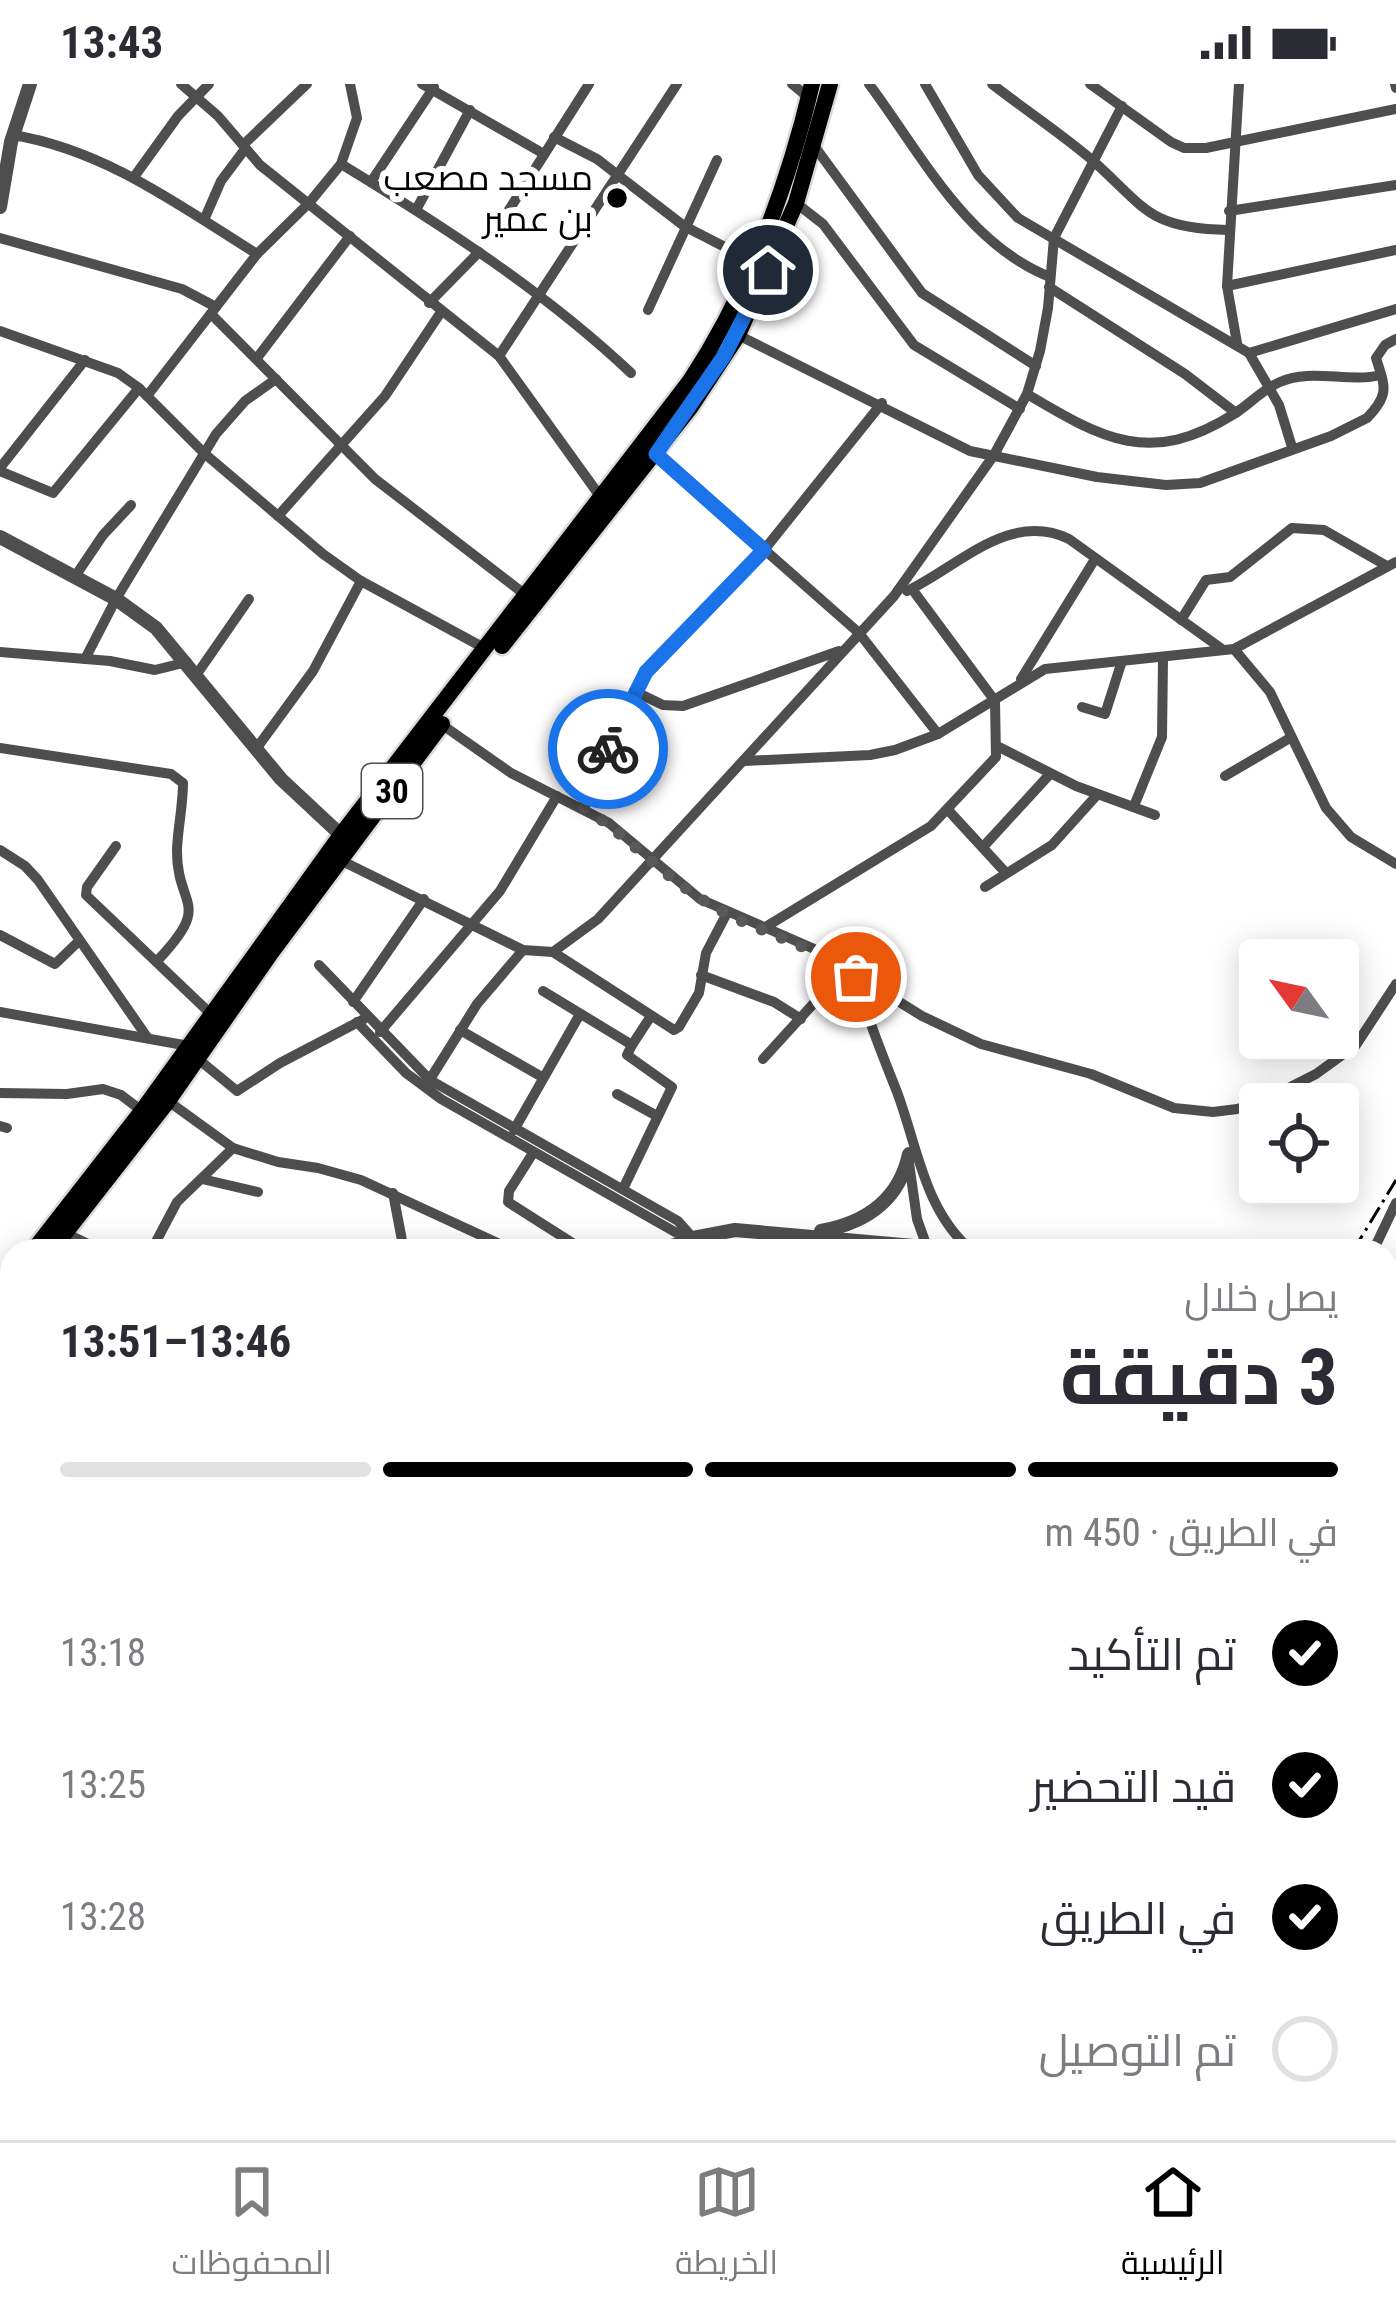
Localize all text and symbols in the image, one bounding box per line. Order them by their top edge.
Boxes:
text: 13:43 [60,16,163,69]
place label: مسجد مصعب بن عمير [384,157,593,240]
marker: مسجد مصعب بن عمير [604,185,630,211]
pin [717,219,819,321]
icon: home [735,237,801,303]
courier [548,689,668,809]
icon: bike [575,716,641,782]
road number: 30 [362,764,422,818]
pin [805,926,907,1028]
north arrow [1239,939,1359,1059]
map controls [1239,939,1359,1203]
icon: bag [823,944,889,1010]
button: locate [1239,1083,1359,1203]
text: يصل خلال [1184,1275,1338,1321]
text: 13:46–13:51 [60,1315,291,1368]
text: 3 دقيقة [1060,1332,1338,1423]
text: في الطريق · 450 m [1045,1510,1338,1556]
icon: check [1272,1620,1338,1686]
text: تم التأكيد [1068,1628,1236,1681]
text: 13:18 [60,1630,146,1676]
icon: check [1272,1752,1338,1818]
text: قيد التحضير [1031,1760,1236,1813]
text: 13:25 [60,1762,146,1808]
icon: check [1272,1884,1338,1950]
text: في الطريق [1040,1892,1236,1945]
text: 13:28 [60,1894,146,1940]
text: تم التوصيل [1039,2024,1236,2077]
tab: المحفوظات [172,2159,332,2293]
tab: الخريطة [675,2159,778,2293]
tab: الرئيسية [1121,2159,1225,2293]

